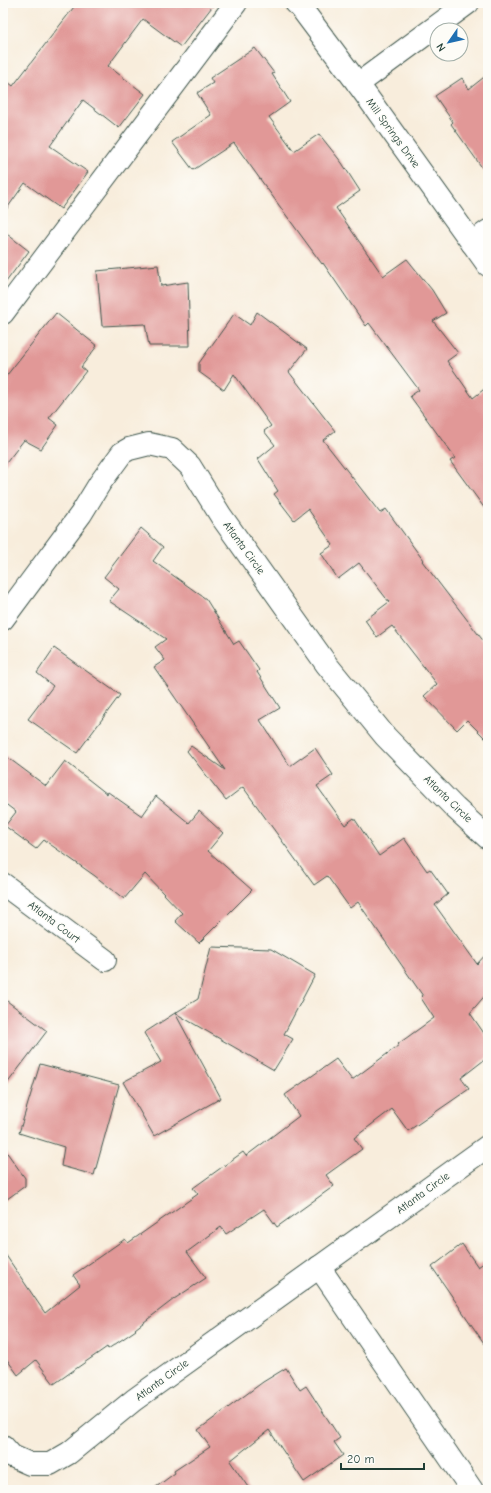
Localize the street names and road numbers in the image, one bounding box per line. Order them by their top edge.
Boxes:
street label: Mill Springs Drive [363,96,423,171]
street label: Atlanta Circle [220,519,268,577]
street label: Atlanta Circle [421,773,475,826]
street label: Atlanta Court [25,898,83,946]
street label: Atlanta Circle [394,1169,452,1217]
street label: Atlanta Circle [133,1356,191,1404]

